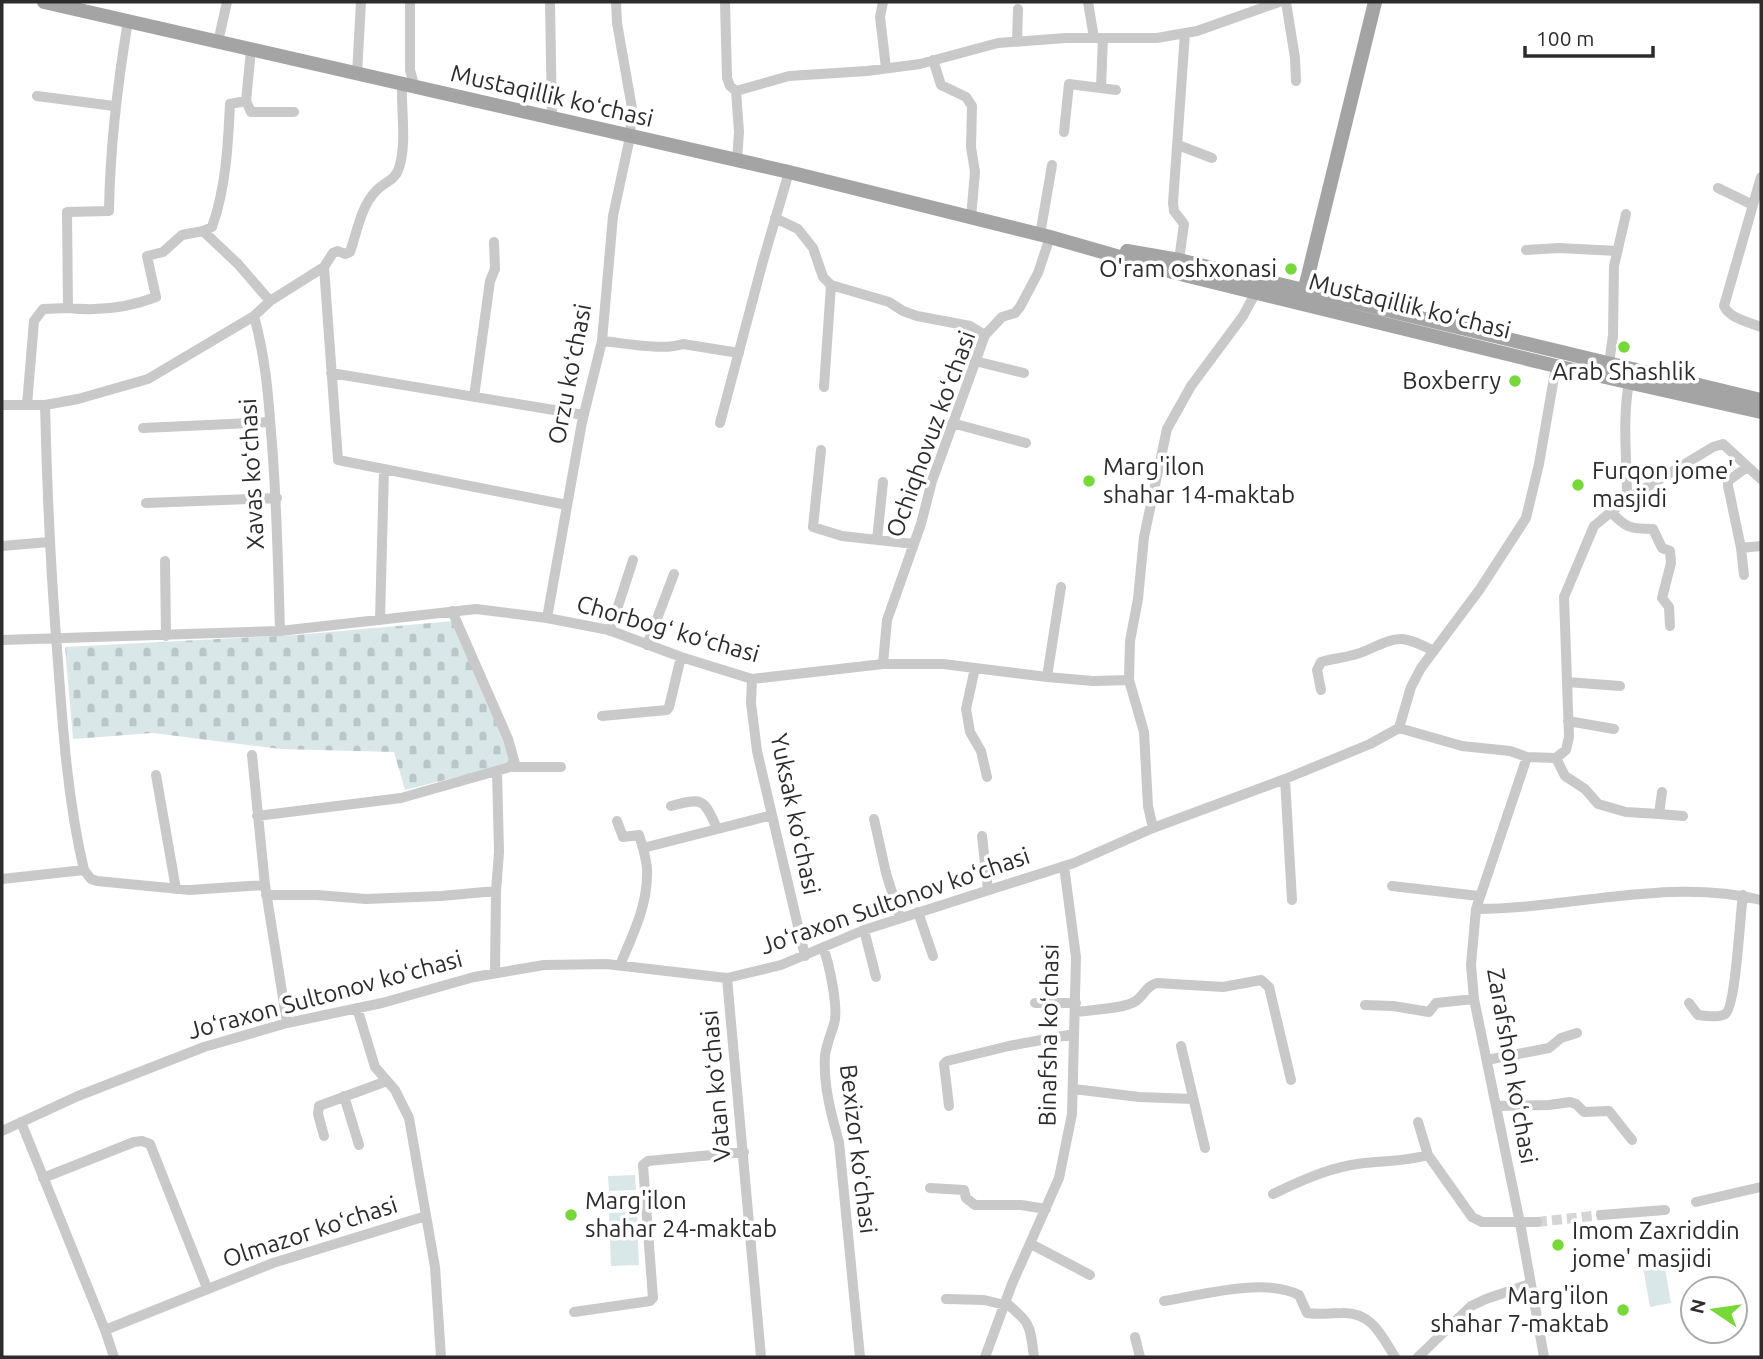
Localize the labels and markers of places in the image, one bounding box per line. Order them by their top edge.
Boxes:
place label: O'ram oshxonasi [1099,255,1277,282]
marker: O'ram oshxonasi [1283,261,1299,277]
marker: Arab Shashlik [1616,339,1632,355]
place label: Arab Shashlik [1552,358,1696,385]
place label: Boxberry [1402,367,1501,394]
marker: Boxberry [1507,373,1523,389]
place label: Marg'ilon shahar 14-maktab [1103,453,1295,508]
place label: Furqon jome' masjidi [1592,457,1734,512]
marker: Marg'ilon shahar 14-maktab [1081,473,1097,489]
marker: Furqon jome' masjidi [1570,477,1586,493]
place label: Marg'ilon shahar 24-maktab [585,1187,777,1242]
marker: Marg'ilon shahar 24-maktab [563,1207,579,1223]
place label: Imom Zaxriddin jome' masjidi [1570,1217,1740,1272]
marker: Imom Zaxriddin jome' masjidi [1550,1237,1566,1253]
place label: Marg'ilon shahar 7-maktab [1431,1282,1609,1337]
marker: Marg'ilon shahar 7-maktab [1615,1302,1631,1318]

